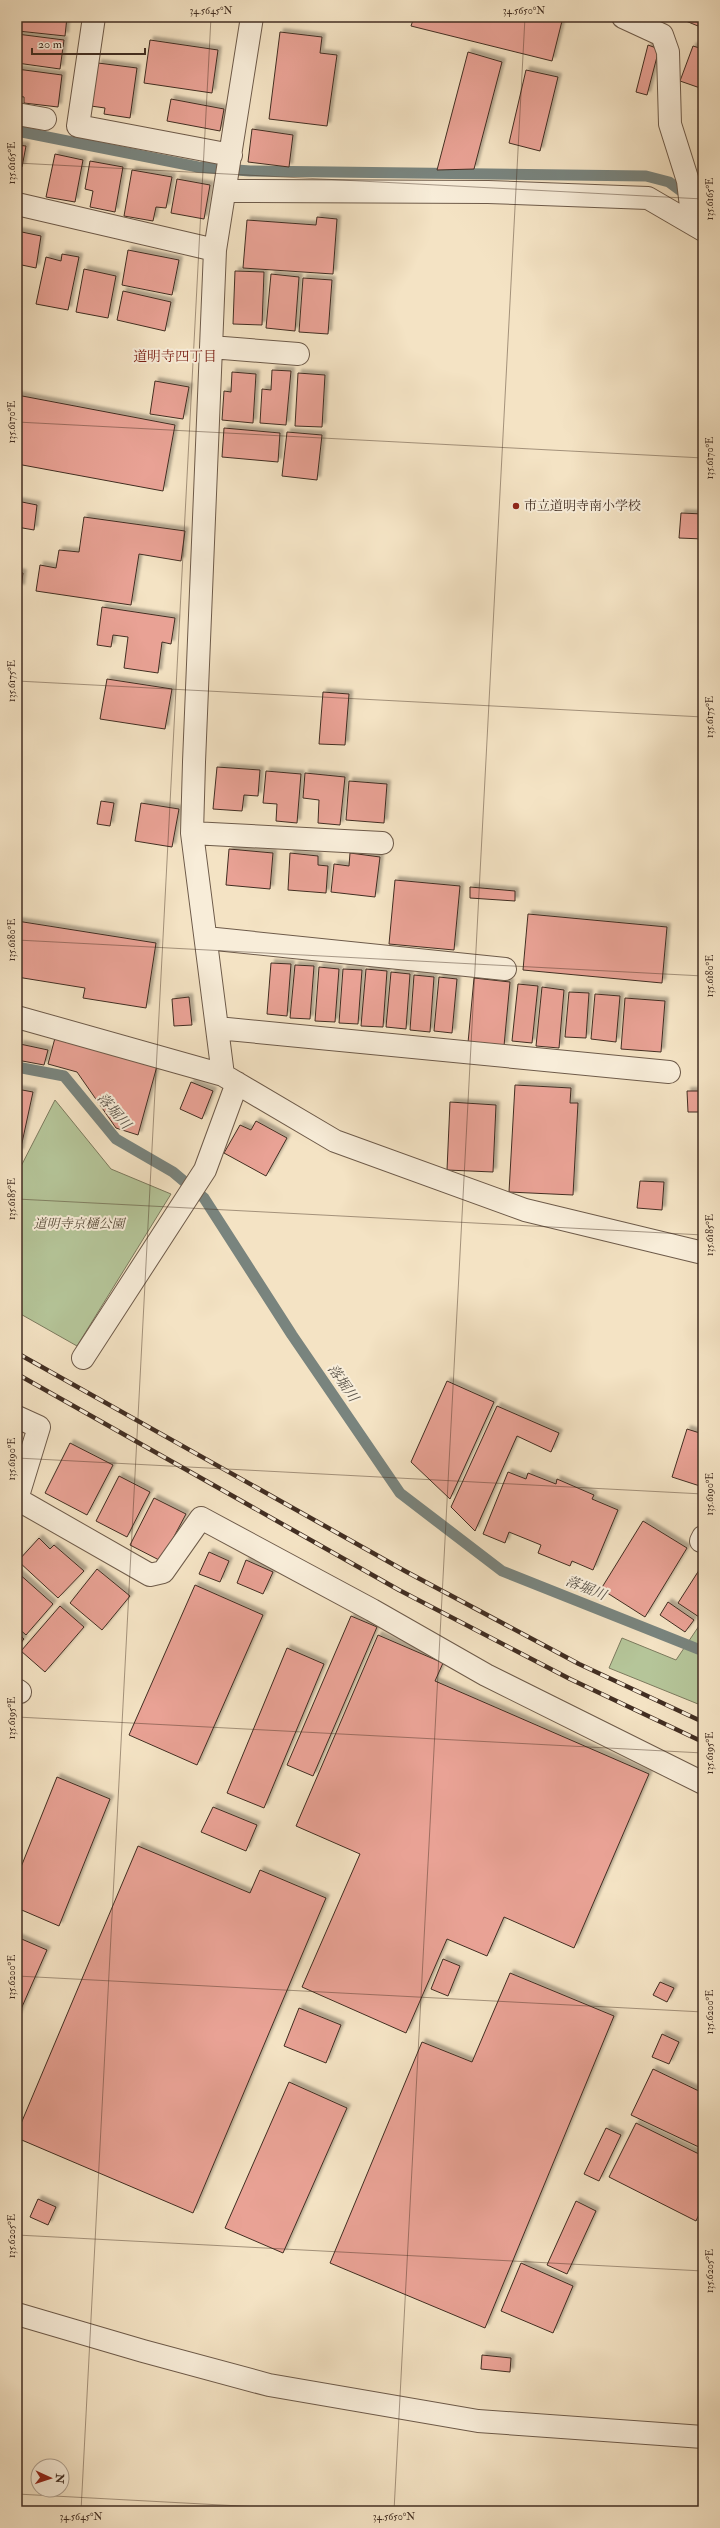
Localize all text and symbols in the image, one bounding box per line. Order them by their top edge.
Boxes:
text: 34.5645°N [190,5,232,17]
text: 34.5650°N [503,5,545,17]
scale bar [32,30,145,56]
text: 20 m [38,37,63,52]
text: 135.6165°E [6,142,18,184]
text: 135.6165°E [704,178,716,220]
district label: 道明寺四丁目 [133,348,217,365]
text: 135.6170°E [6,401,18,443]
text: 135.6170°E [704,437,716,479]
place label: 市立道明寺南小学校 [524,498,641,514]
marker: 市立道明寺南小学校 [511,501,521,511]
text: 135.6175°E [6,660,18,702]
text: 135.6175°E [704,696,716,738]
text: 135.6180°E [6,919,18,961]
text: 135.6180°E [704,955,716,997]
water label: 落堀川 [94,1090,136,1134]
text: 135.6185°E [6,1178,18,1220]
text: 135.6185°E [704,1214,716,1256]
park label: 道明寺京樋公園 [33,1216,126,1232]
water label: 落堀川 [324,1361,363,1407]
text: 135.6190°E [6,1437,18,1481]
text: 135.6190°E [704,1472,716,1516]
water label: 落堀川 [563,1572,611,1604]
text: 135.6195°E [6,1697,18,1739]
text: 135.6195°E [704,1732,716,1774]
text: 135.6200°E [6,1955,18,1999]
text: 135.6200°E [704,1990,716,2034]
text: 135.6205°E [6,2214,18,2258]
text: 135.6205°E [704,2249,716,2293]
north arrow [30,2458,70,2498]
text: N [53,2472,66,2485]
text: 34.5645°N [60,2511,102,2523]
text: 34.5650°N [373,2511,415,2523]

